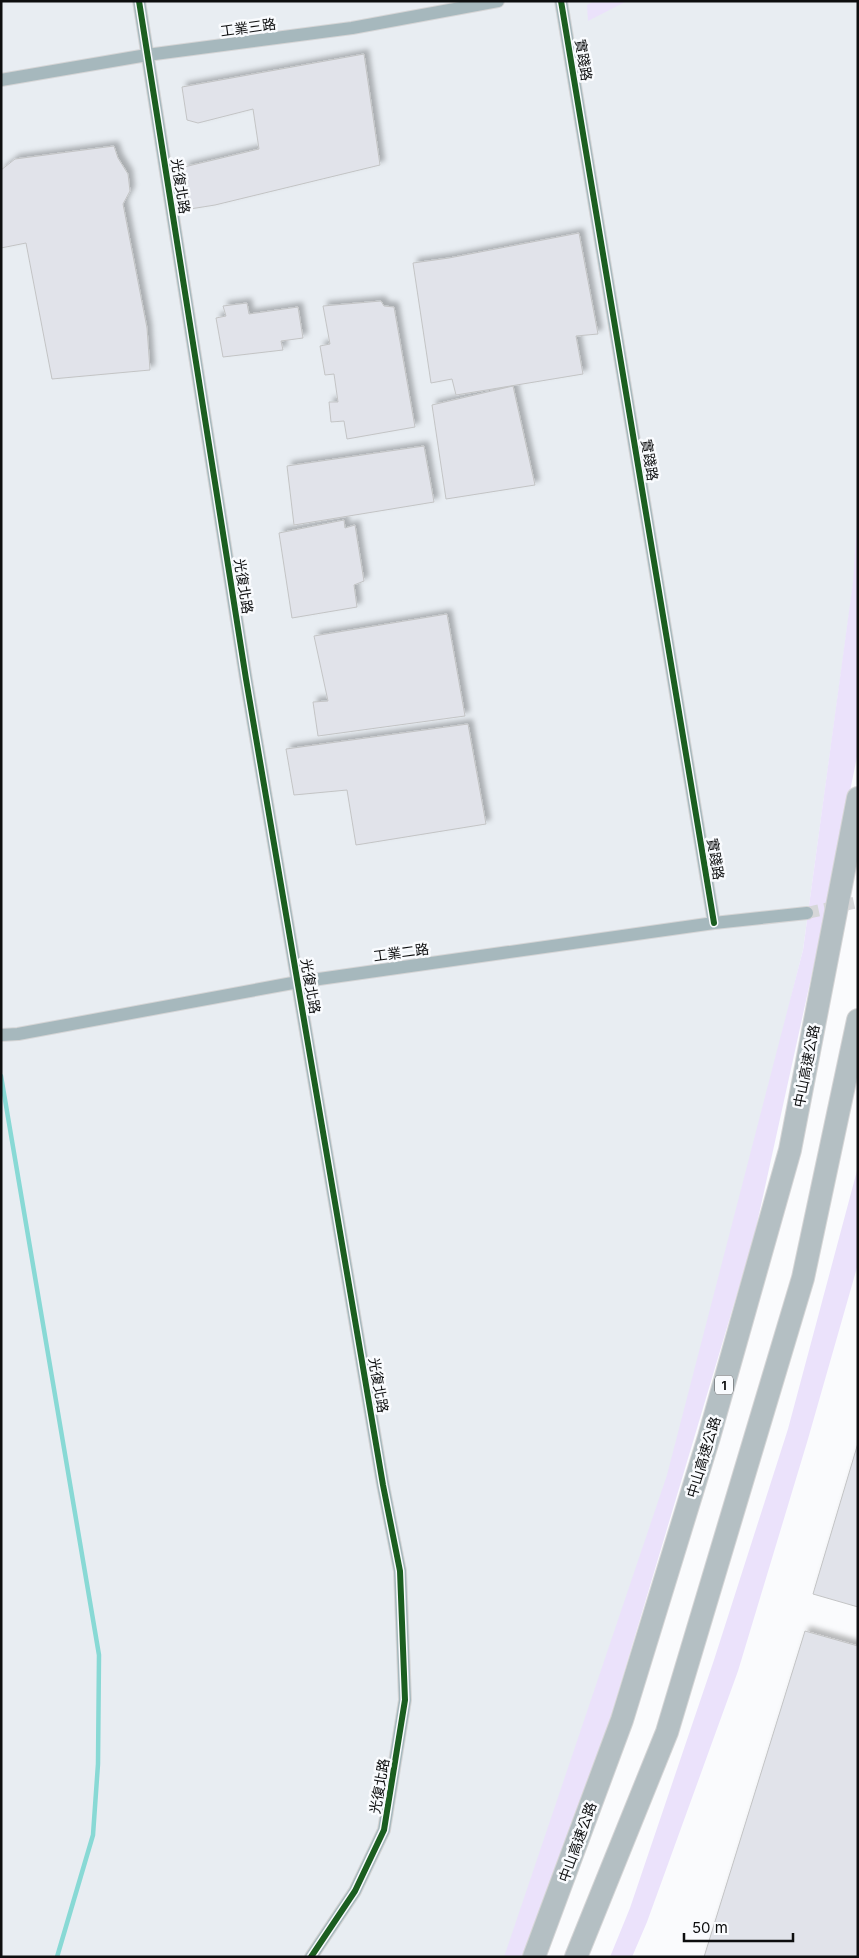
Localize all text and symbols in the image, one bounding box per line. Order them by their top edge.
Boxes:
street label: 工業三路 [219,15,277,39]
street label: 實踐路 [572,38,596,82]
street label: 光復北路 [168,157,194,215]
street label: 實踐路 [638,438,662,482]
street label: 光復北路 [231,557,257,615]
street label: 實踐路 [704,837,728,881]
street label: 工業二路 [372,940,430,964]
street label: 光復北路 [298,957,324,1015]
street label: 中山高速公路 [790,1023,822,1109]
street label: 光復北路 [366,1356,392,1414]
road number: 1 [715,1376,733,1394]
street label: 中山高速公路 [683,1414,723,1500]
street label: 光復北路 [366,1757,392,1815]
street label: 中山高速公路 [555,1800,599,1884]
scale bar [684,1910,793,1942]
text: 50 m [692,1918,728,1937]

